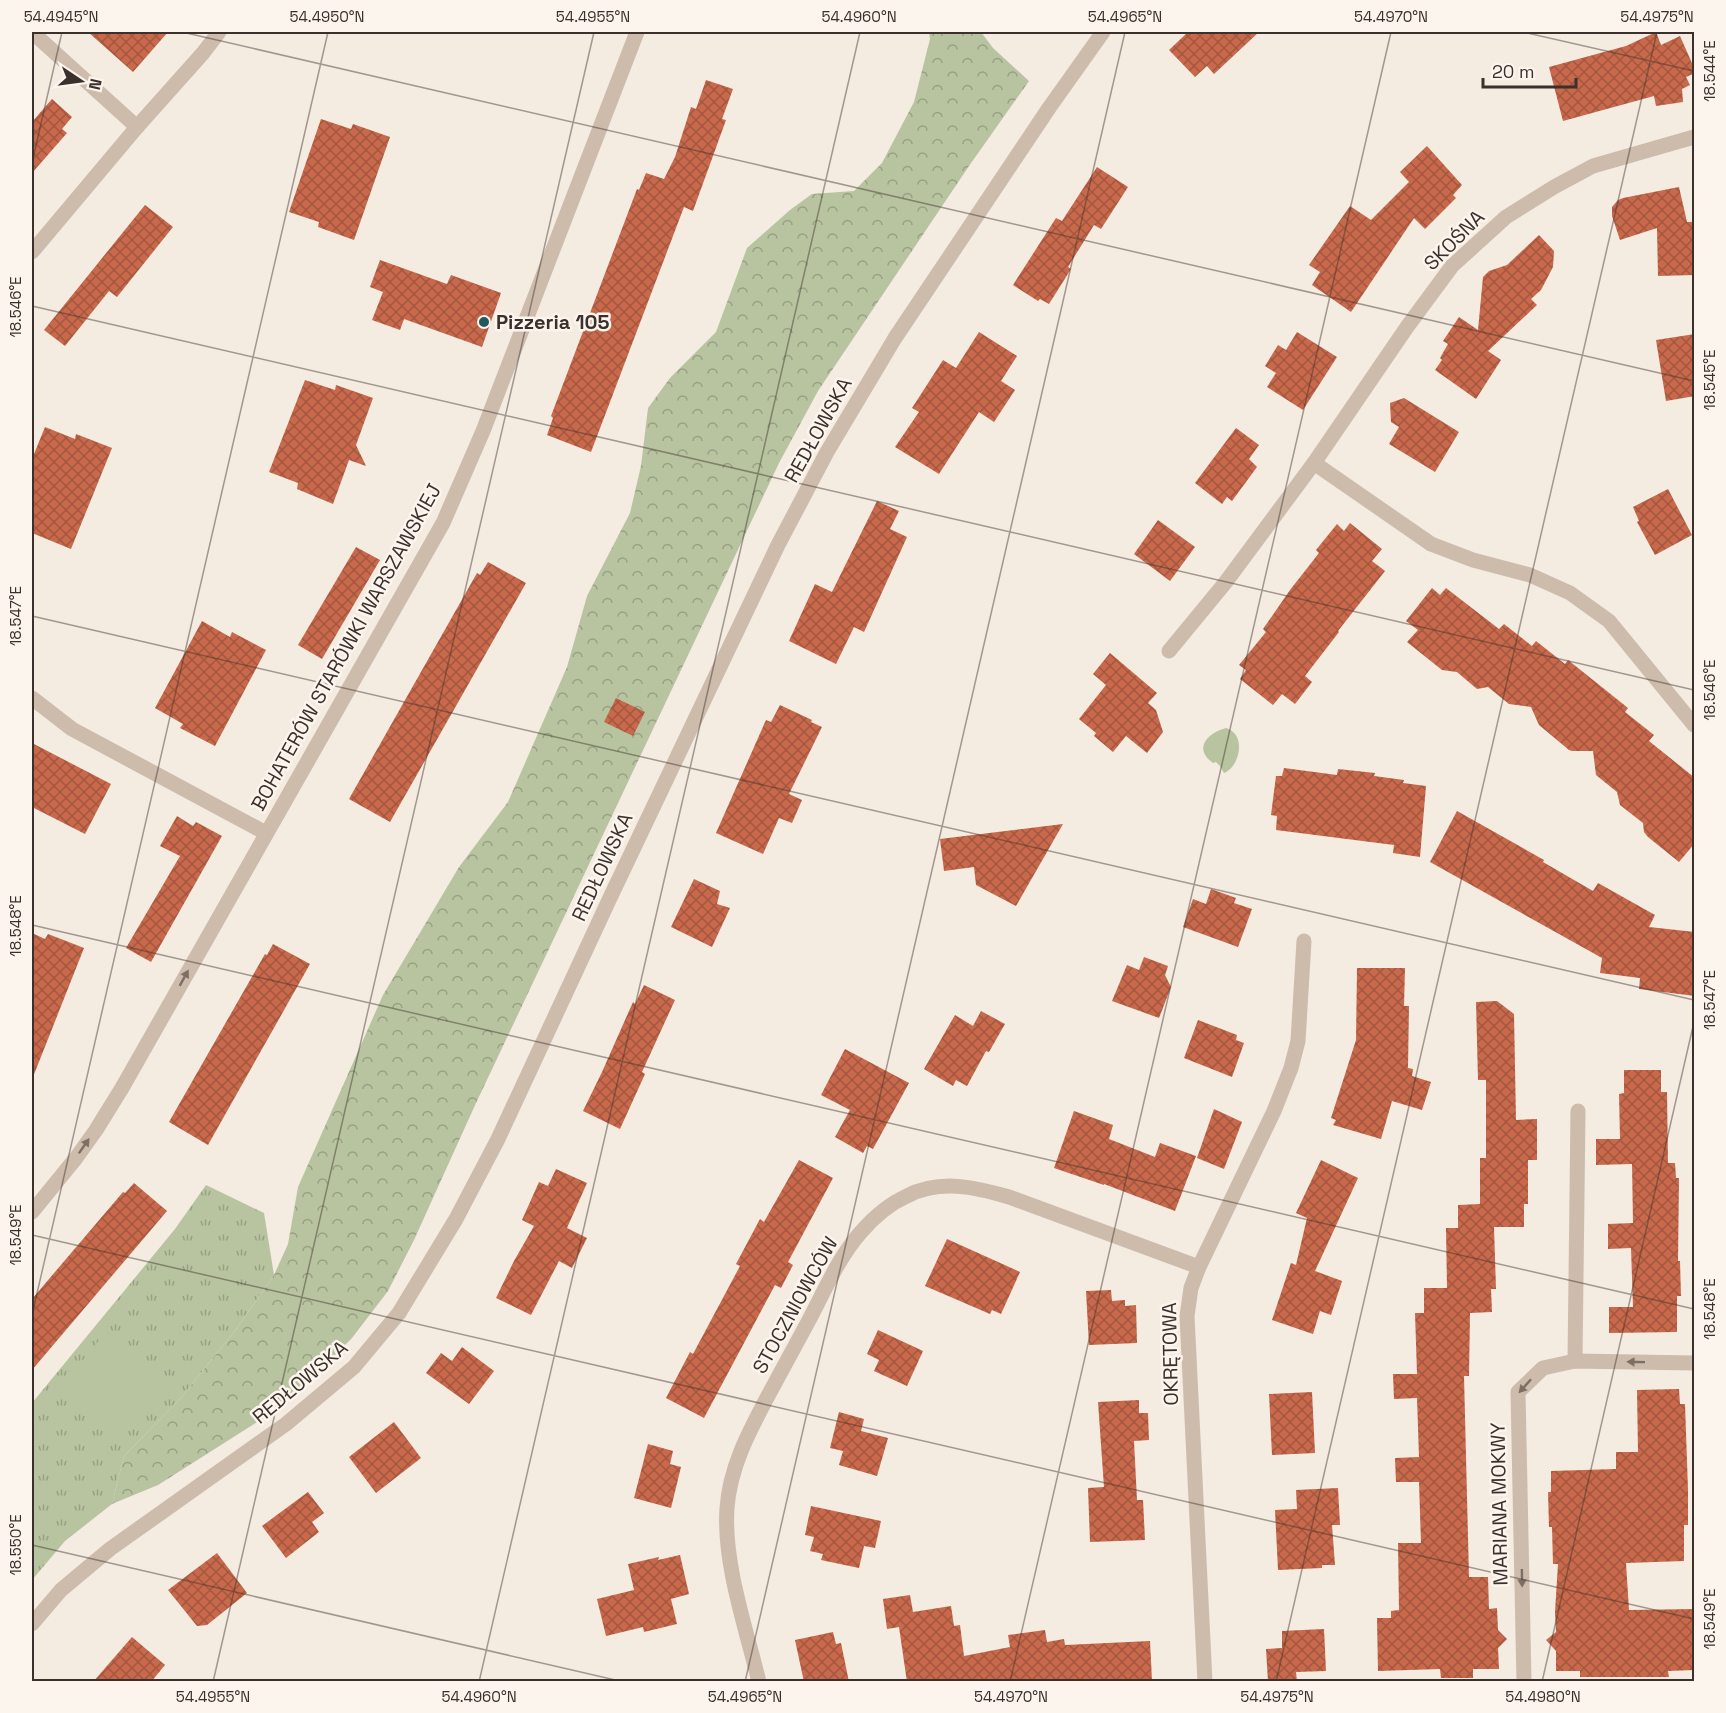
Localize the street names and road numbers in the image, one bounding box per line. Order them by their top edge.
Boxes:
street label: SKOŚNA [1418,204,1490,276]
street label: REDŁOWSKA [778,372,858,487]
street label: BOHATERÓW STARÓWKI WARSZAWSKIEJ [245,479,447,815]
street label: REDŁOWSKA [566,808,639,925]
street label: STOCZNIOWCÓW [747,1232,843,1378]
street label: OKRĘTOWA [1156,1302,1184,1406]
street label: REDŁOWSKA [247,1334,353,1429]
street label: MARIANA MOKWY [1485,1422,1513,1586]

